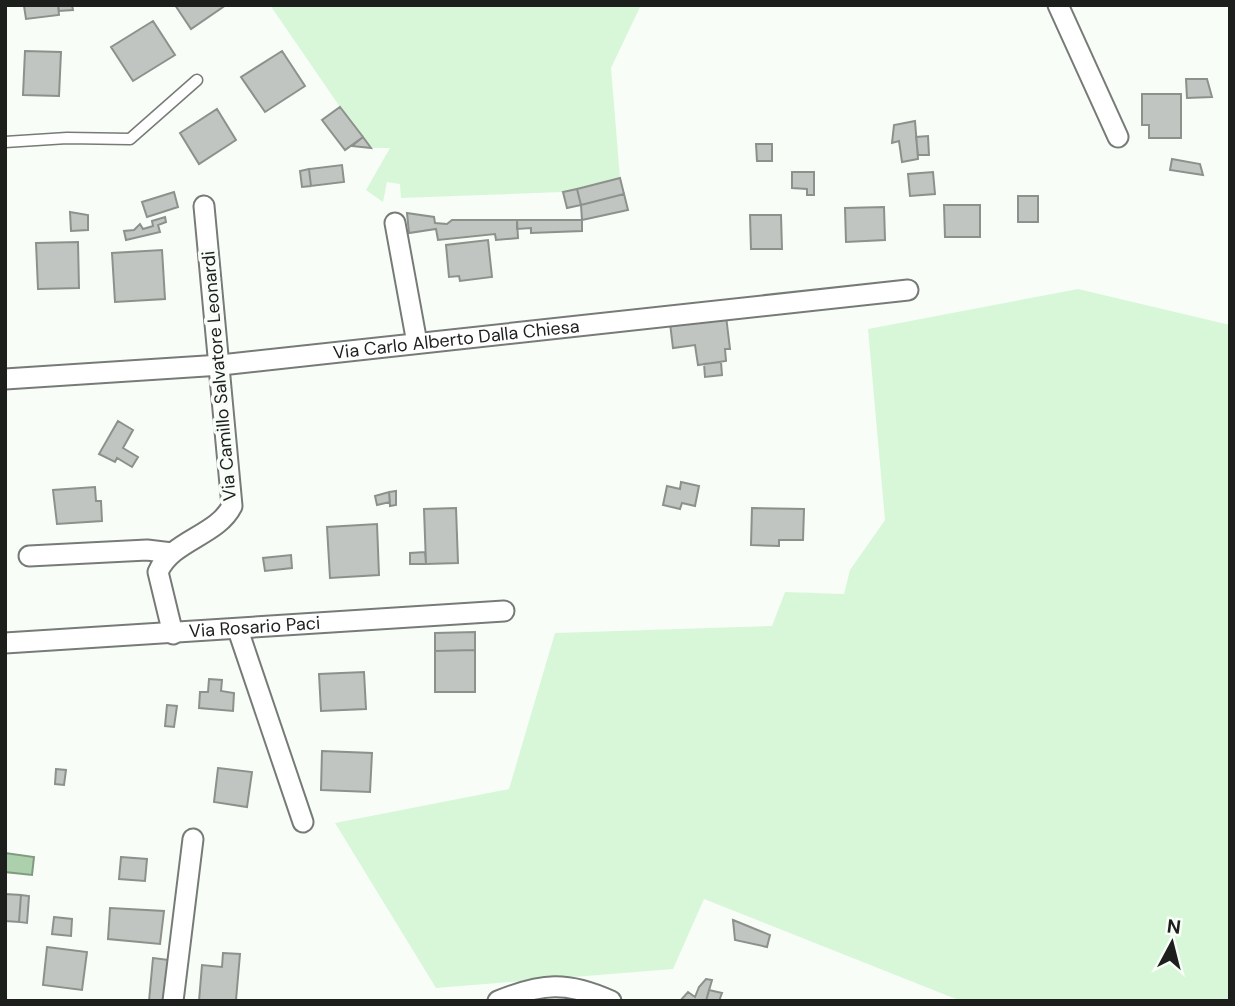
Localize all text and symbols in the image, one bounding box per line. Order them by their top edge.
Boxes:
street label: Via Camillo Salvatore Leonardi [196,250,242,502]
street label: Via Carlo Alberto Dalla Chiesa [332,314,581,365]
street label: Via Rosario Paci [188,611,321,643]
north arrow [1137,908,1207,978]
text: N [1166,913,1182,940]

